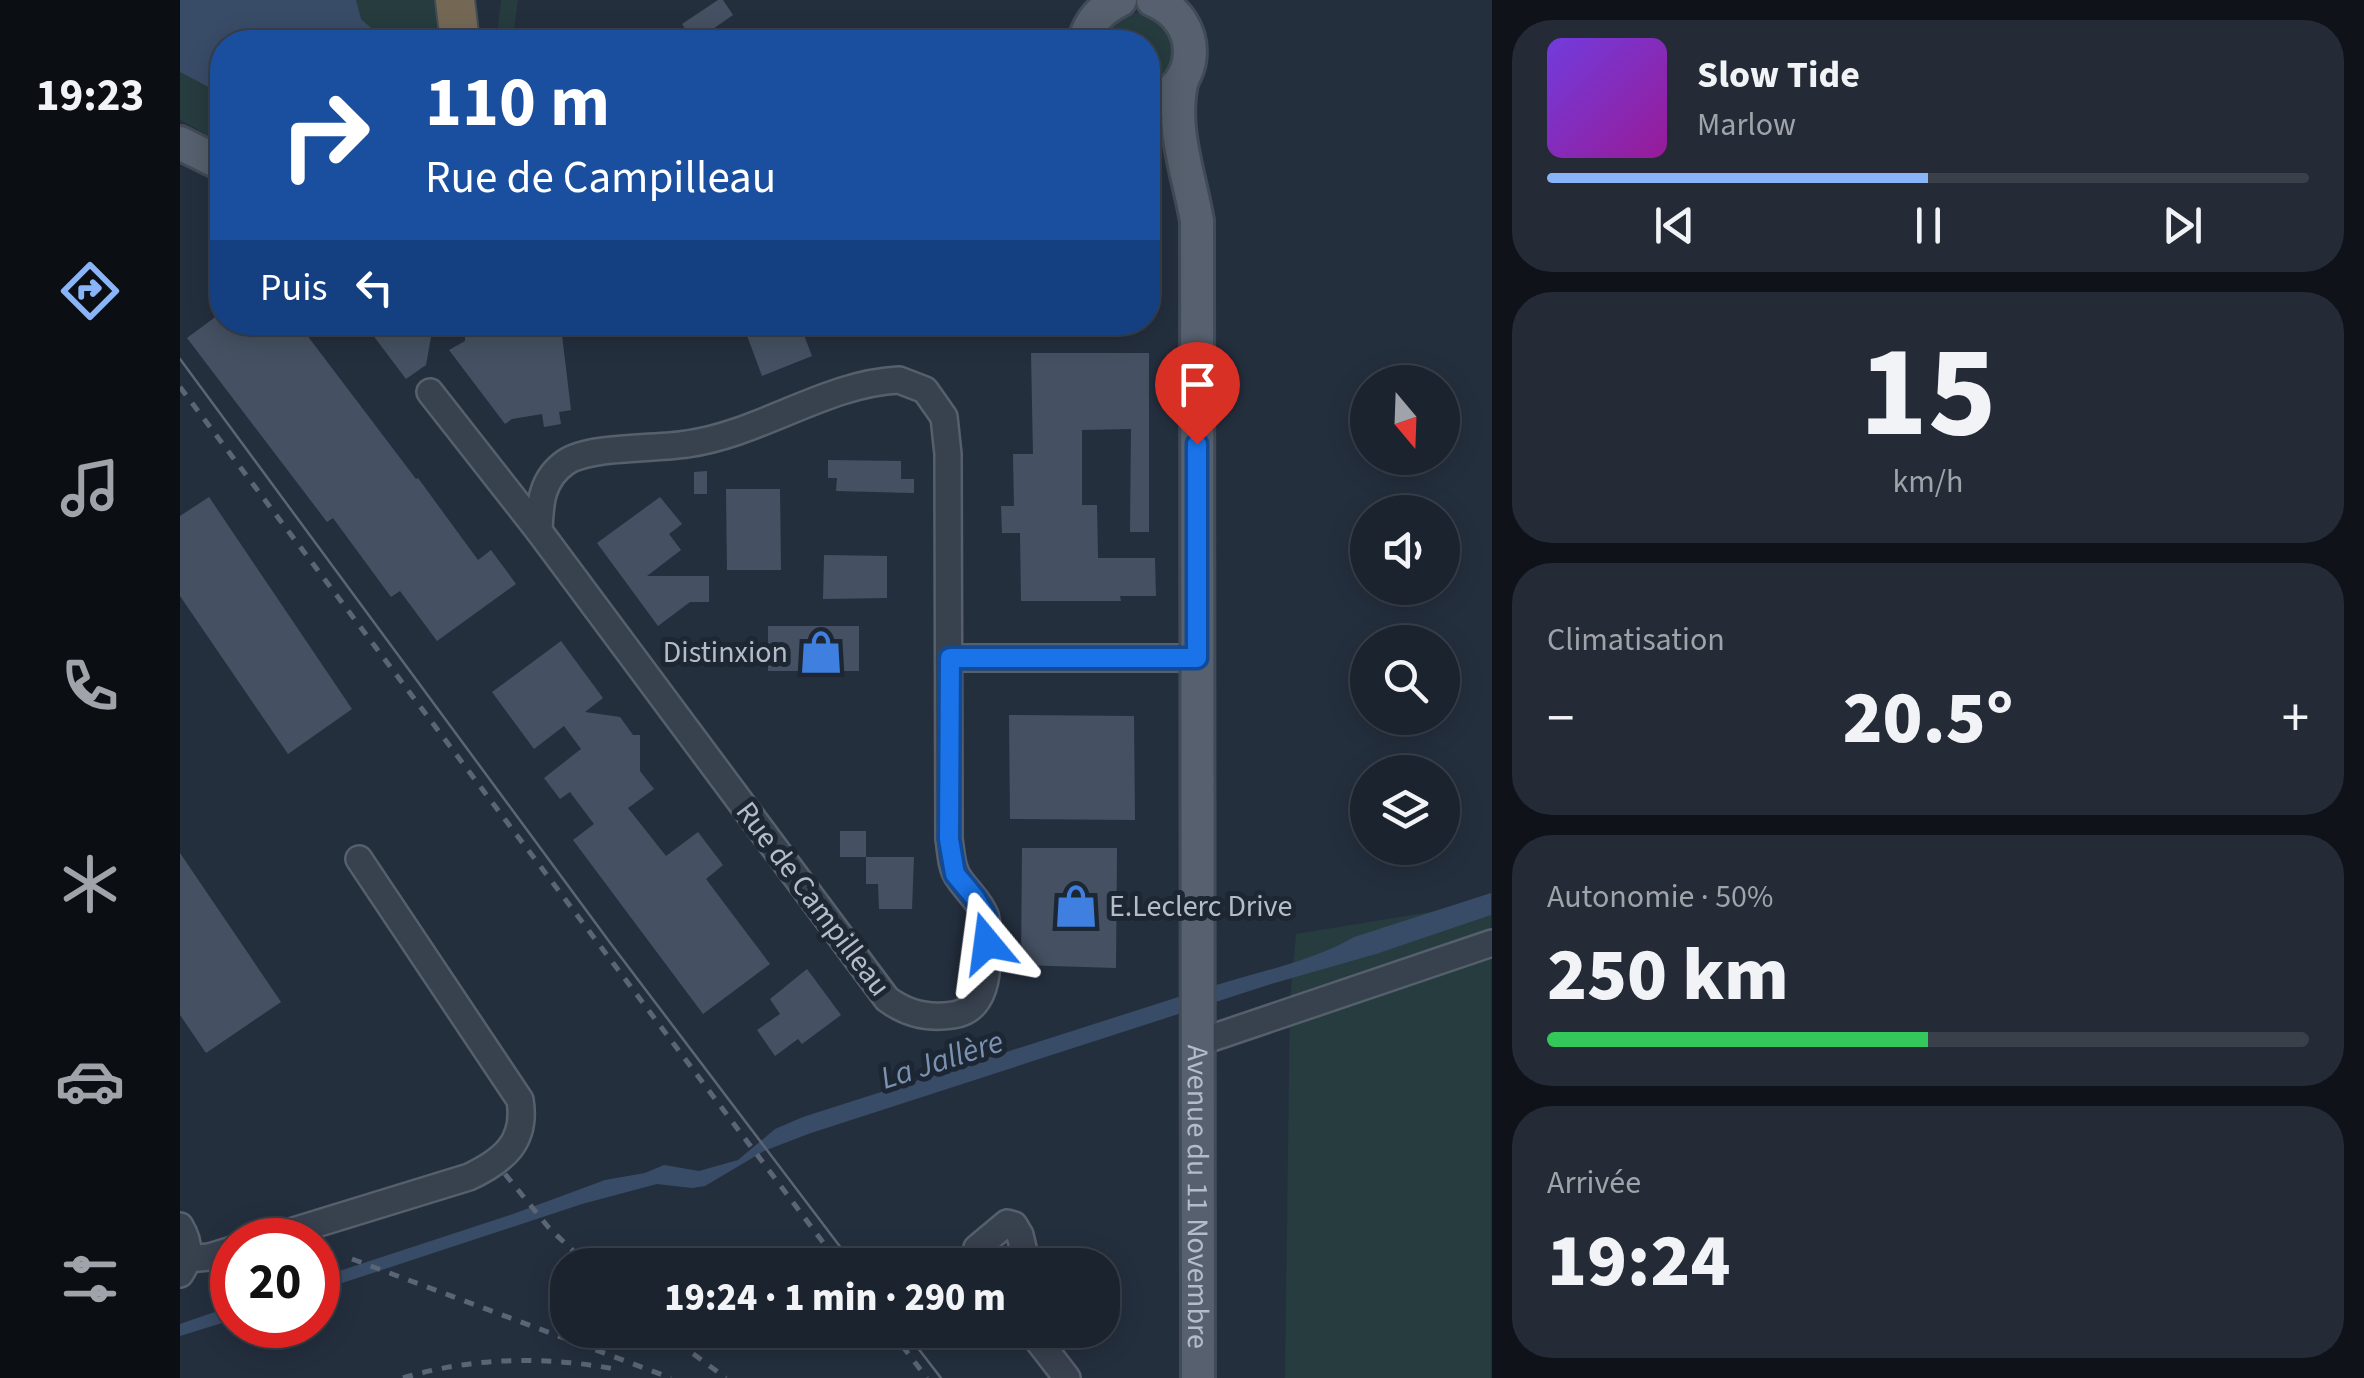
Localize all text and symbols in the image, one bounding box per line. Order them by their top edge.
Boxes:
text: Slow Tide [1697,48,1860,102]
text: 110 m [425,53,610,153]
text: 19:23 [36,64,144,128]
icon: right [260,70,390,200]
text: Marlow [1697,102,1796,148]
text: Rue de Campilleau [425,146,776,210]
icon: previous [1647,198,1702,253]
icon: pause [1901,198,1956,253]
icon: next [2155,198,2210,253]
icon: directions [55,256,125,326]
icon: left [347,260,402,315]
text: Puis [260,261,327,315]
text: 15 [1859,301,1997,486]
pin [1155,342,1240,445]
icon: arrive [1170,357,1225,412]
north arrow [1350,365,1460,475]
map controls [1350,365,1460,865]
icon: music [55,453,125,523]
text: km/h [1893,459,1963,505]
button: sound [1350,495,1460,605]
text: Climatisation [1547,617,1725,663]
button: search [1350,625,1460,735]
shop icon: Distinxion [797,628,845,676]
place label: Distinxion [663,631,788,674]
icon: phone [55,651,125,721]
text: 20.5° [1842,665,2014,772]
text: − [1547,680,1574,758]
text: + [2282,680,2309,758]
button: layers [1350,755,1460,865]
street label: Rue de Campilleau [725,793,901,1005]
icon: climate [55,849,125,919]
text: Autonomie · 50% [1547,874,1773,920]
shop icon: E.Leclerc Drive [1052,882,1100,930]
place label: E.Leclerc Drive [1109,885,1292,928]
position arrow [935,891,1039,995]
text: 250 km [1547,922,1789,1029]
water label: La Jallère [875,1019,1009,1101]
street label: Avenue du 11 Novembre [1176,1045,1219,1349]
icon: car [55,1046,125,1116]
text: Arrivée [1547,1160,1641,1206]
text: 19:24 [1547,1208,1730,1315]
speed limit sign: 20 [210,1218,340,1348]
icon: filters [55,1244,125,1314]
text: 19:24 · 1 min · 290 m [664,1271,1006,1325]

